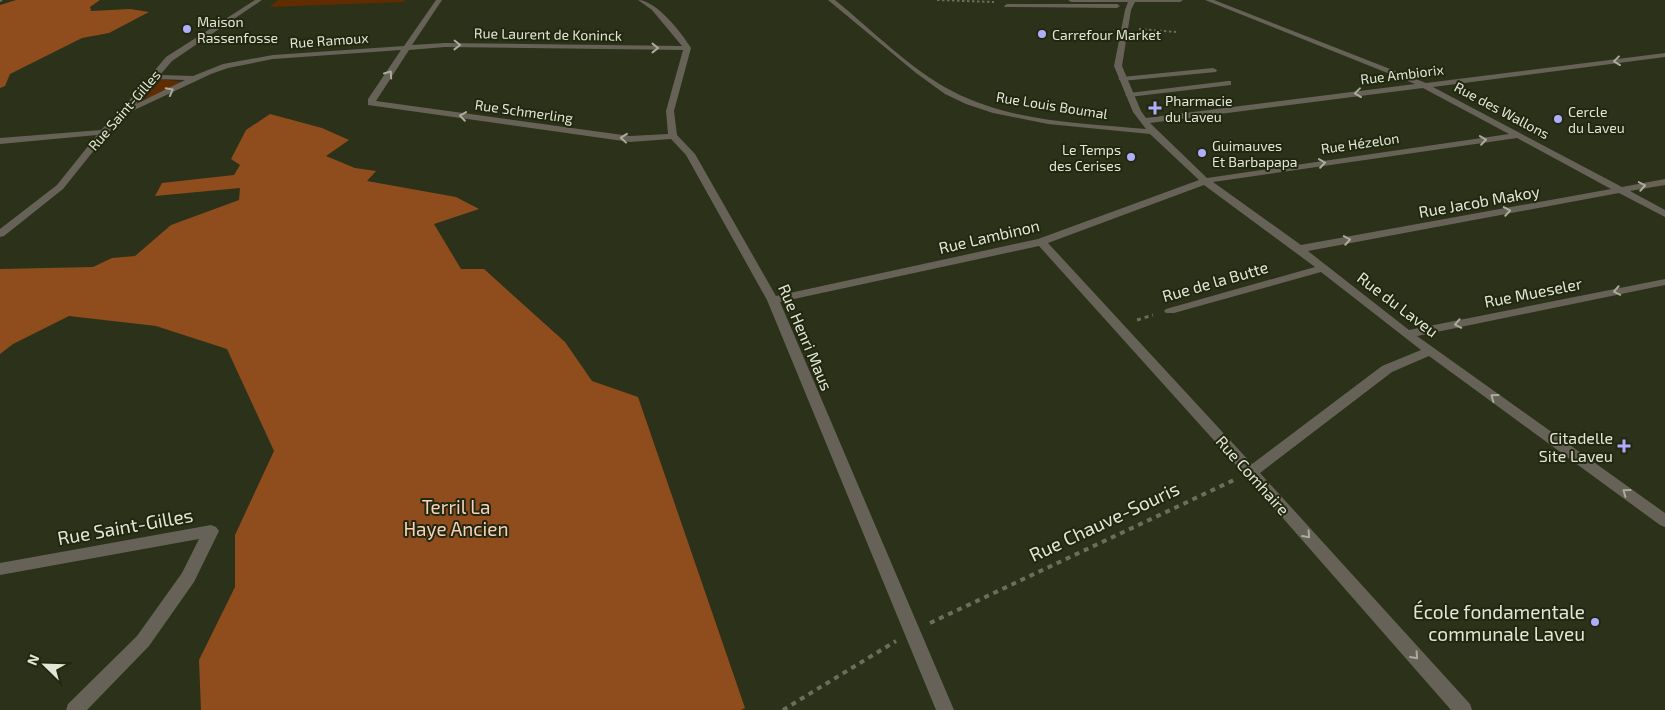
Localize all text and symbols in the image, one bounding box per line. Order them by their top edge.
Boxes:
place label: Maison Rassenfosse [197,13,278,46]
marker: Maison Rassenfosse [181,23,193,35]
street label: Rue Laurent de Koninck [474,24,622,44]
place label: Carrefour Market [1052,26,1161,43]
marker: Carrefour Market [1036,28,1048,40]
street label: Rue Ramoux [289,29,370,51]
one-way arrow [454,40,462,50]
one-way arrow [652,43,659,53]
one-way arrow [1612,55,1620,66]
street label: Rue Ambiorix [1359,60,1445,88]
street label: Rue Saint-Gilles [84,66,164,154]
one-way arrow [383,70,392,80]
street label: Rue des Wallons [1452,78,1552,142]
one-way arrow [164,87,173,97]
one-way arrow [1354,87,1362,98]
street label: Rue Louis Boumal [995,88,1110,122]
place label: Pharmacie du Laveu [1165,92,1232,125]
street label: Rue Schmerling [474,96,574,126]
marker: Pharmacie du Laveu [1149,102,1161,114]
place label: Cercle du Laveu [1568,103,1625,136]
one-way arrow [459,111,467,122]
marker: Cercle du Laveu [1552,113,1564,125]
street label: Rue Hézelon [1320,129,1400,157]
one-way arrow [620,133,628,144]
one-way arrow [1479,135,1488,145]
place label: Guimauves Et Barbapapa [1212,137,1298,170]
place label: Le Temps des Cerises [1049,141,1121,174]
marker: Guimauves Et Barbapapa [1196,147,1208,159]
marker: Le Temps des Cerises [1125,151,1137,163]
one-way arrow [1318,158,1327,168]
street label: Rue Jacob Makoy [1417,181,1542,221]
one-way arrow [1638,181,1647,192]
one-way arrow [1502,206,1511,216]
street label: Rue Lambinon [937,215,1041,257]
one-way arrow [1342,236,1351,246]
street label: Rue de la Butte [1160,257,1270,305]
street label: Rue du Laveu [1354,267,1442,341]
street label: Rue Mueseler [1482,273,1584,311]
street label: Rue Henri Maus [775,281,837,393]
one-way arrow [1613,286,1622,296]
one-way arrow [1454,318,1462,328]
one-way arrow [1490,394,1500,403]
place label: Citadelle Site Laveu [1539,428,1613,465]
street label: Rue Comhaire [1212,431,1294,519]
marker: Citadelle Site Laveu [1617,439,1631,453]
street label: Rue Chauve-Souris [1025,476,1183,566]
one-way arrow [1622,489,1631,498]
park label: Terril La Haye Ancien [403,495,509,540]
street label: Rue Saint-Gilles [55,503,195,549]
one-way arrow [1301,529,1310,538]
place label: École fondamentale communale Laveu [1413,600,1585,645]
marker: École fondamentale communale Laveu [1589,616,1601,628]
north arrow [20,640,70,690]
one-way arrow [1409,650,1418,659]
text: N [23,652,42,668]

